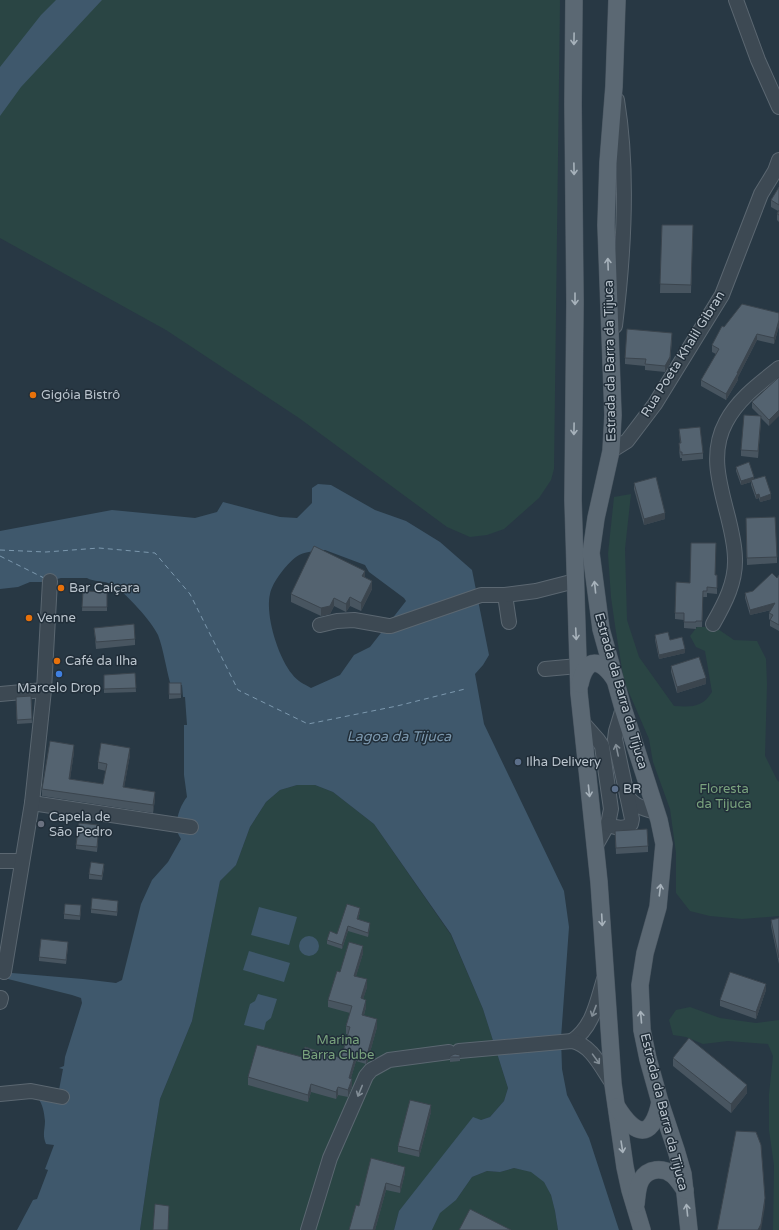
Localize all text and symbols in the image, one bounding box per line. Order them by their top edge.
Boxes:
one-way arrow [570,32,578,45]
one-way arrow [570,162,578,175]
one-way arrow [604,258,611,271]
street label: Estrada da Barra da Tijuca [601,280,619,442]
street label: Rua Poeta Khalil Gibran [638,288,728,420]
one-way arrow [571,292,579,305]
place label: Gigóia Bistrô [41,387,120,403]
marker: Gigóia Bistrô [28,390,38,400]
one-way arrow [570,422,578,435]
place label: Bar Caiçara [69,580,140,596]
one-way arrow [591,581,599,594]
marker: Bar Caiçara [56,583,66,593]
place label: Venne [37,610,76,626]
street label: Estrada da Barra da Tijuca [591,611,651,771]
marker: Venne [24,613,34,623]
one-way arrow [573,627,580,640]
place label: Café da Ilha [65,653,137,669]
marker: Café da Ilha [52,656,62,666]
marker: Marcelo Drop [54,669,64,679]
place label: Marcelo Drop [17,680,101,696]
water label: Lagoa da Tijuca [347,728,452,745]
one-way arrow [612,744,620,757]
place label: Ilha Delivery [526,754,601,770]
marker: Ilha Delivery [513,757,523,767]
place label: BR [623,781,641,797]
park label: Floresta da Tijuca [696,781,752,812]
one-way arrow [585,784,593,797]
marker: BR [610,784,620,794]
place label: Capela de São Pedro [49,809,112,840]
marker: Capela de São Pedro [36,819,46,829]
one-way arrow [656,884,664,897]
one-way arrow [598,913,605,926]
one-way arrow [589,1005,597,1017]
one-way arrow [638,1011,645,1024]
park label: Marina Barra Clube [302,1032,374,1063]
street label: Estrada da Barra da Tijuca [637,1032,691,1192]
one-way arrow [591,1053,600,1064]
one-way arrow [356,1085,364,1097]
one-way arrow [618,1140,626,1153]
one-way arrow [683,1204,691,1217]

